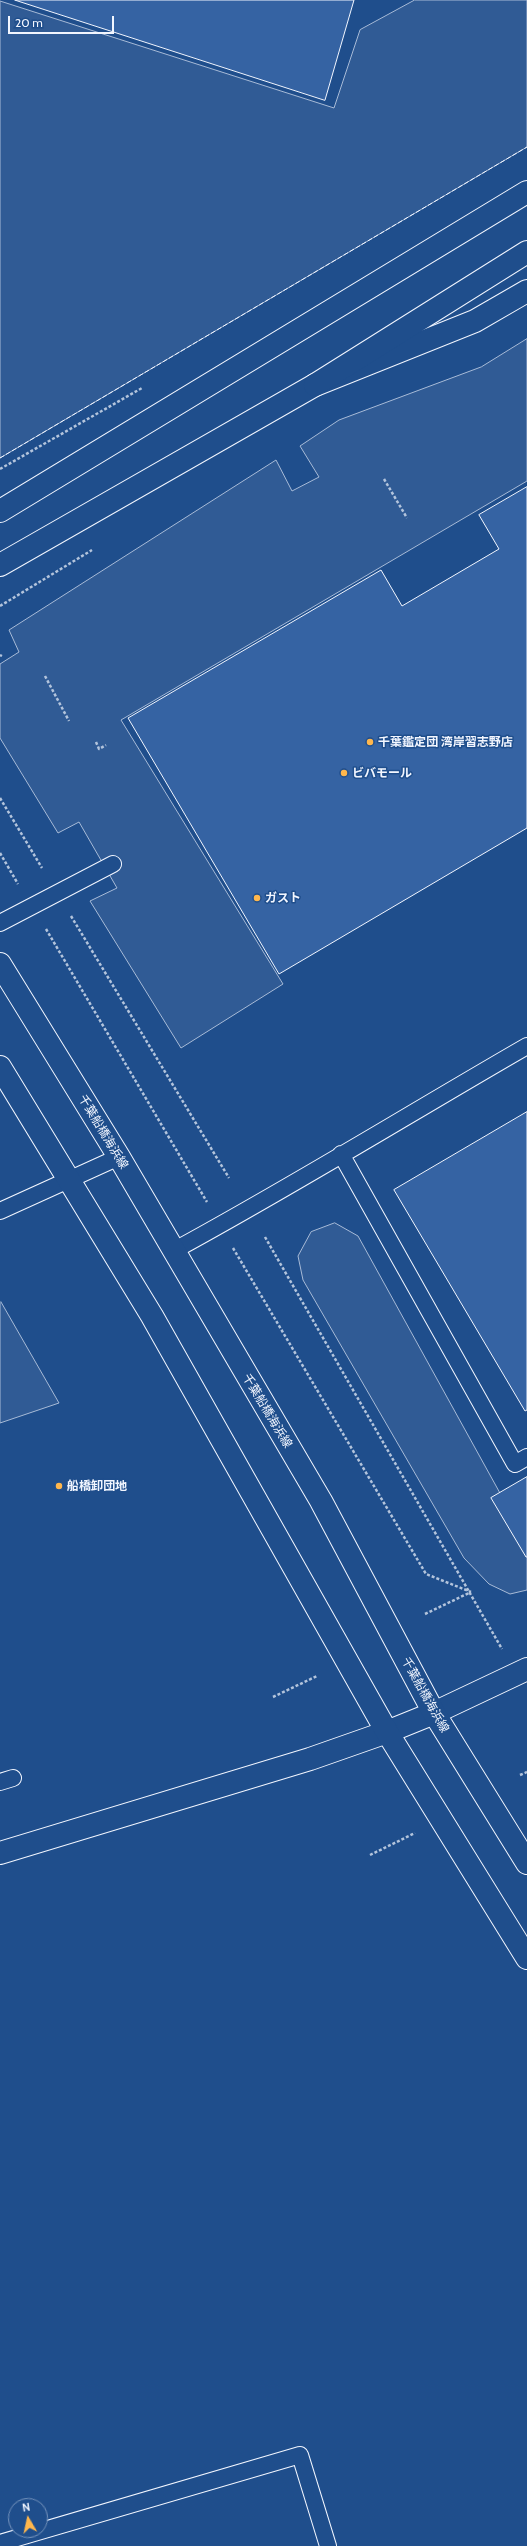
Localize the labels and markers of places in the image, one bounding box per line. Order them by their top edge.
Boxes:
place label: 千葉鑑定団 湾岸習志野店 [378,735,513,749]
marker: 千葉鑑定団 湾岸習志野店 [365,737,375,747]
place label: ビバモール [352,766,412,780]
marker: ビバモール [339,768,349,778]
place label: ガスト [265,891,301,905]
marker: ガスト [252,893,262,903]
place label: 船橋卸団地 [67,1479,127,1493]
marker: 船橋卸団地 [54,1481,64,1491]

